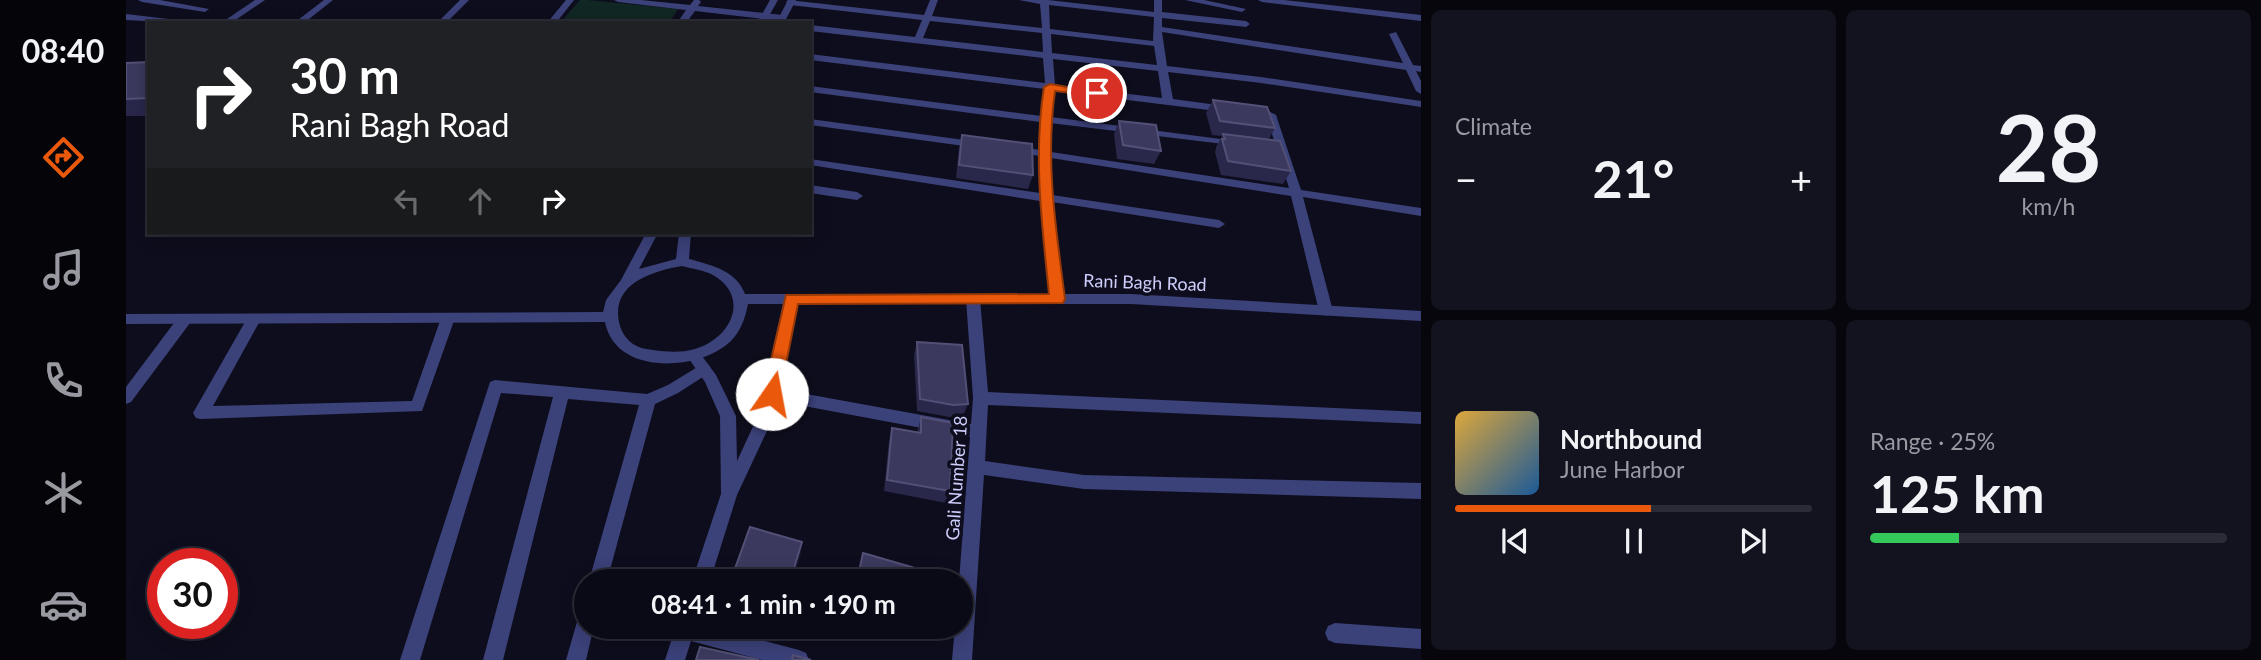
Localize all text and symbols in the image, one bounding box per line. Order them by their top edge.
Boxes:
text: 08:40 [22,31,104,70]
text: 30 m [290,46,400,104]
icon: right [175,49,266,140]
pin [1067,63,1127,123]
icon: arrive [1078,74,1116,112]
text: 28 [1996,92,2101,201]
text: Rani Bagh Road [290,105,509,144]
text: Climate [1455,112,1532,140]
icon: directions [39,133,88,182]
text: 21° [1593,147,1674,209]
text: − [1455,156,1477,202]
text: + [1790,156,1812,202]
icon: left [388,182,426,220]
icon: ahead [461,182,499,220]
icon: right [534,182,572,220]
text: km/h [2022,192,2075,220]
icon: music [39,245,88,294]
street label: Rani Bagh Road [1083,269,1207,295]
icon: phone [39,356,88,405]
position arrow [735,357,809,431]
street label: Gali Number 18 [941,415,971,541]
text: Northbound [1560,423,1702,455]
text: Range · 25% [1870,427,1995,455]
text: June Harbor [1560,455,1684,483]
text: 125 km [1870,462,2044,524]
icon: climate [39,468,88,517]
icon: previous [1496,522,1534,560]
icon: pause [1615,522,1653,560]
icon: next [1734,522,1772,560]
speed limit sign: 30 [147,548,238,639]
icon: car [39,580,88,629]
text: 08:41 · 1 min · 190 m [651,588,896,620]

